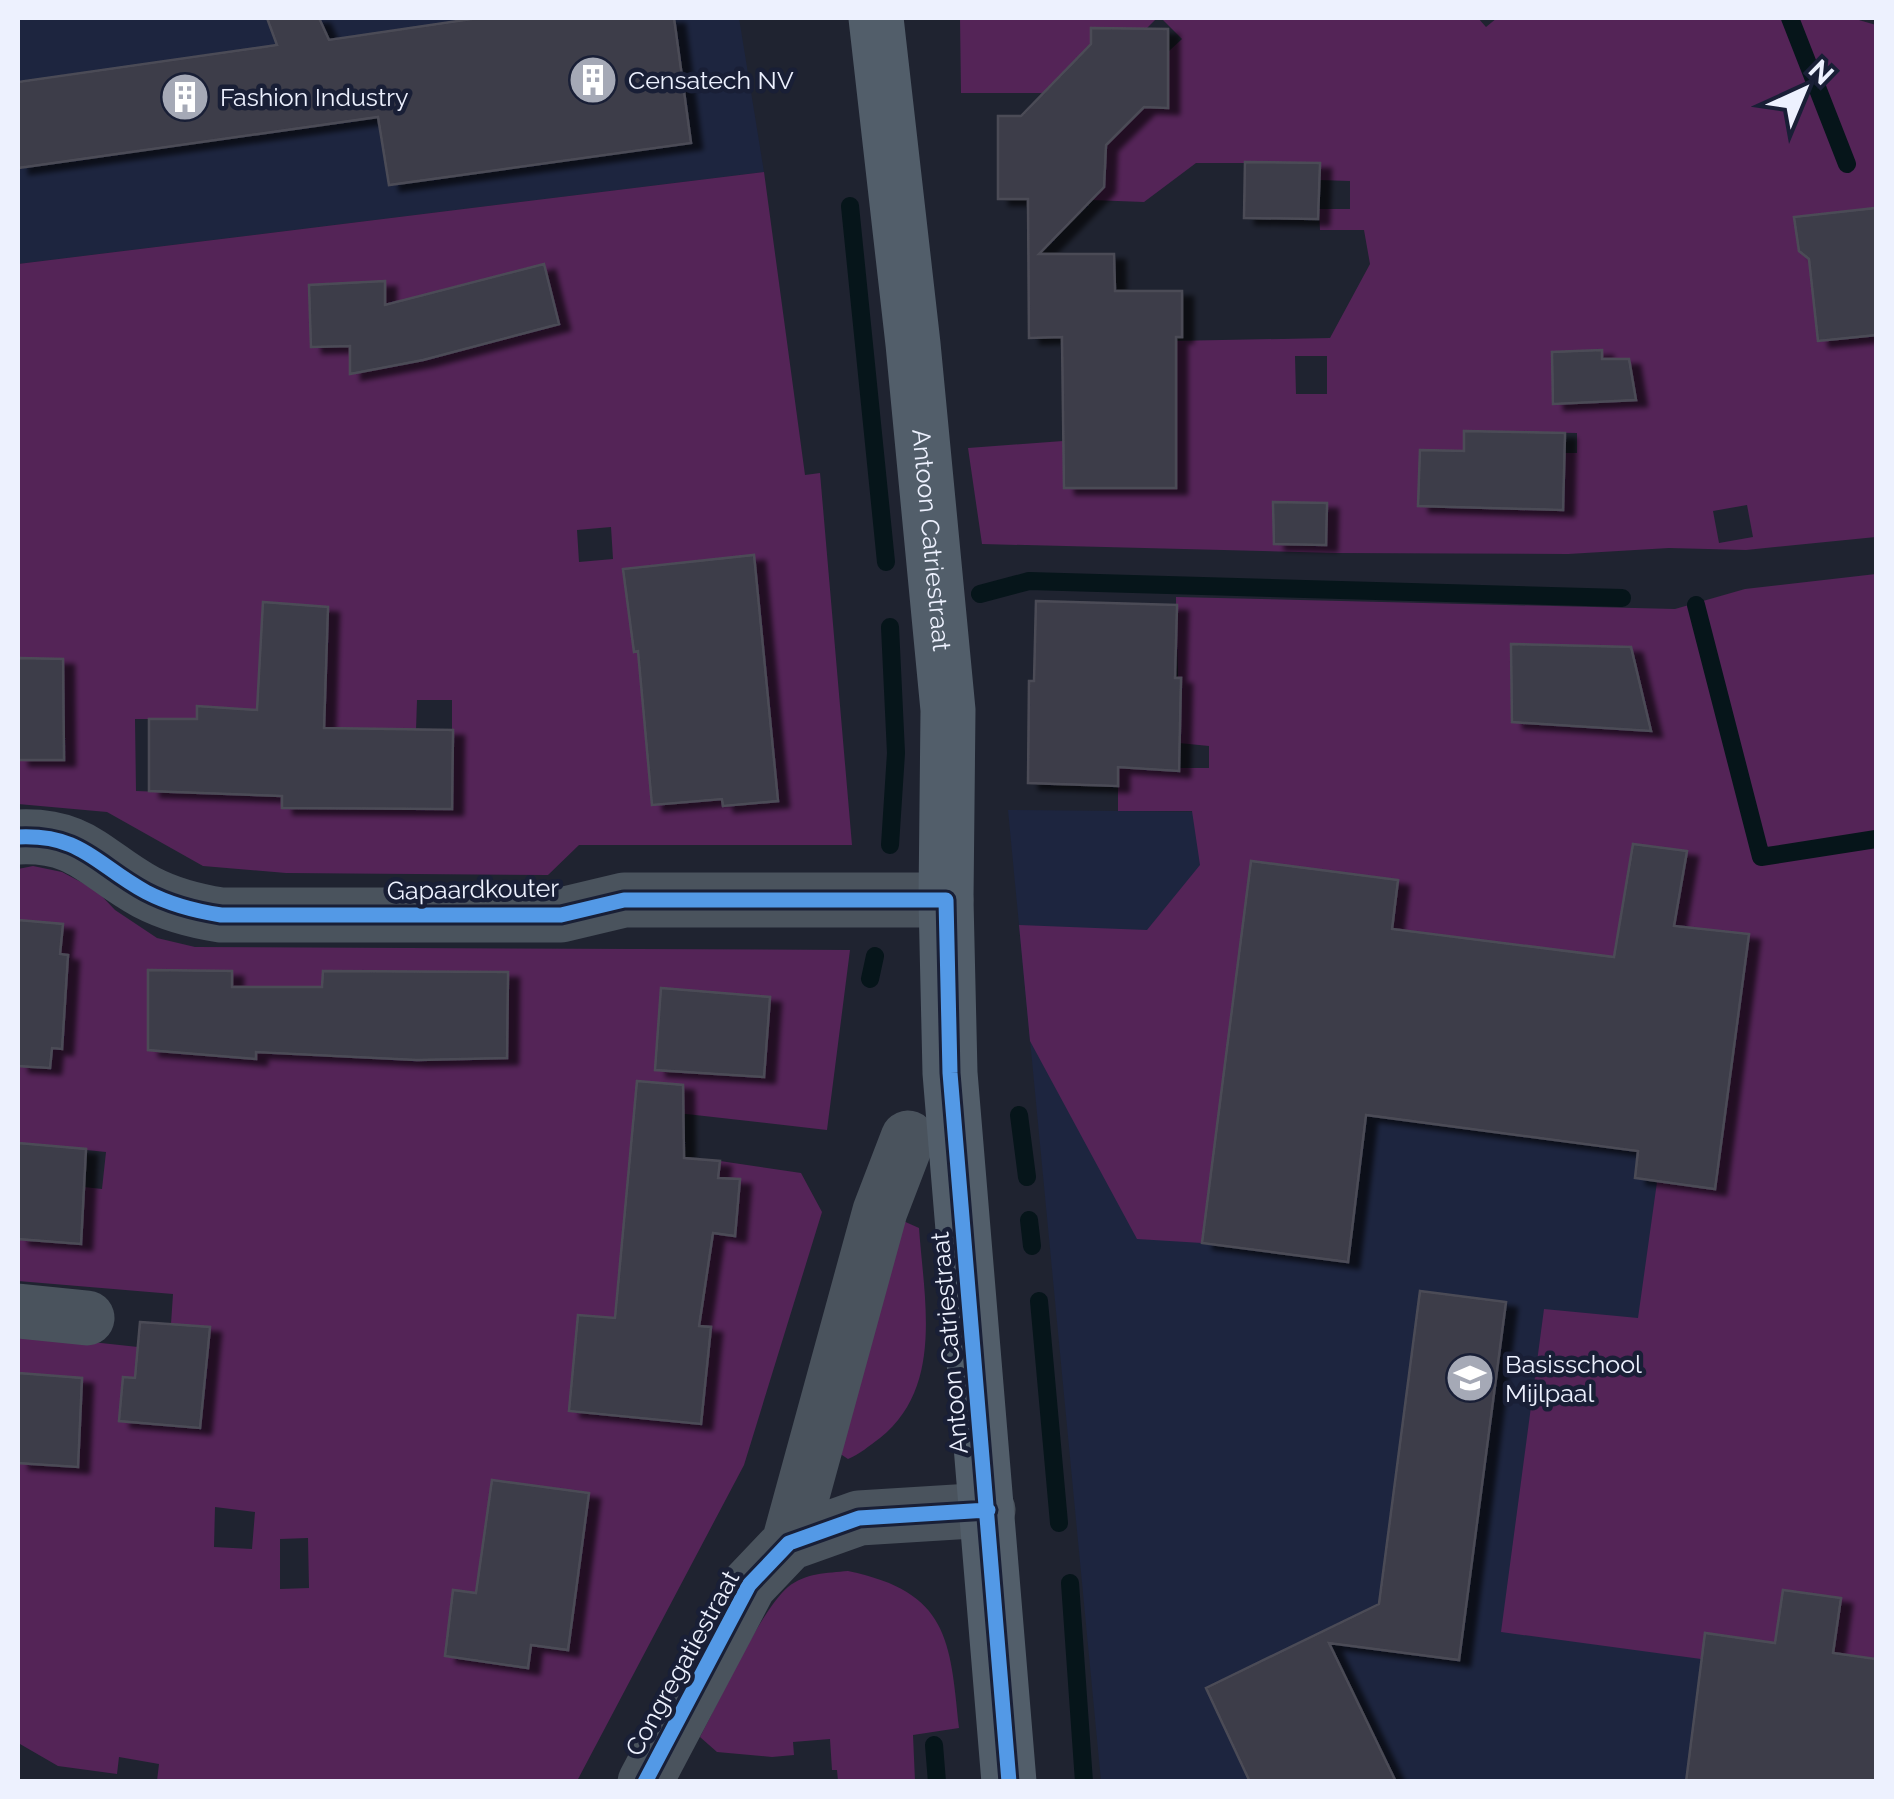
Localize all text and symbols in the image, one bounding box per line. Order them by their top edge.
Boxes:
north arrow [1754,40,1854,140]
text: N [1802,53,1840,92]
building icon: Censatech NV [567,54,619,106]
place label: Censatech NV [628,65,794,95]
building icon: Fashion Industry [159,71,211,123]
place label: Fashion Industry [220,82,409,112]
street label: Antoon Catriestraat [906,428,957,653]
street label: Gapaardkouter [387,872,560,905]
street label: Antoon Catriestraat [924,1230,974,1455]
place label: Basisschool Mijlpaal [1505,1349,1642,1408]
school or university icon: Basisschool Mijlpaal [1444,1352,1496,1404]
street label: Congregatiestraat [619,1565,746,1761]

